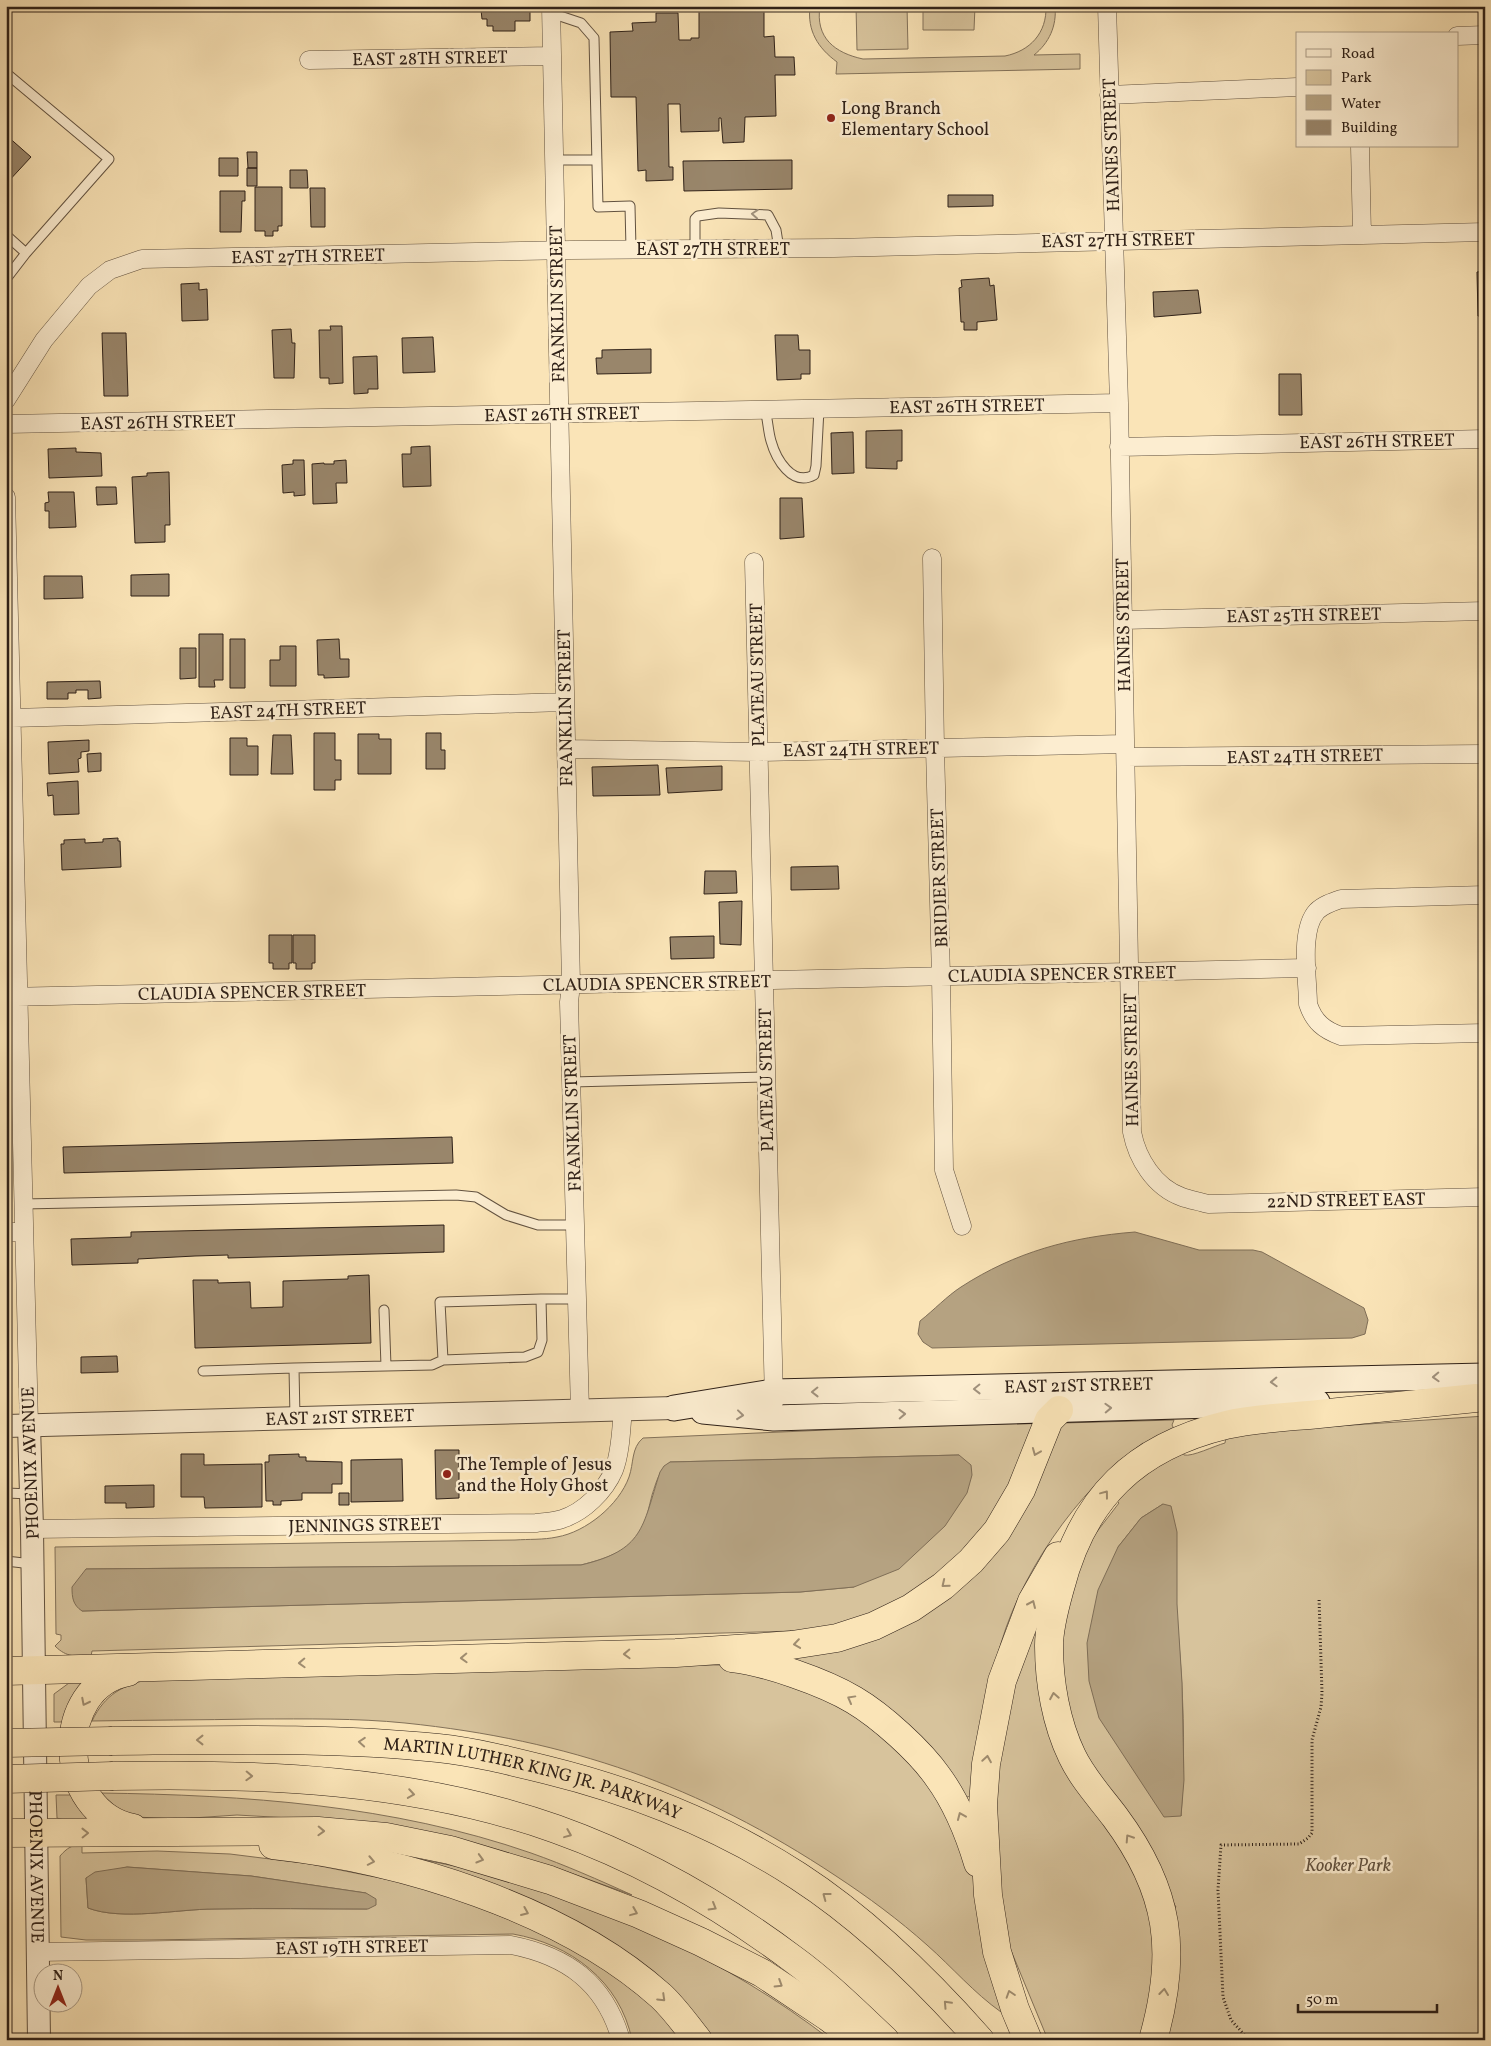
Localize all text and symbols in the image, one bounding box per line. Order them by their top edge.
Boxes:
legend [1296,32,1458,148]
text: Road [1341,44,1375,65]
street label: EAST 28TH STREET [352,46,508,73]
text: Park [1341,68,1372,89]
street label: HAINES STREET [1098,77,1127,212]
text: Water [1341,94,1381,115]
place label: Long Branch Elementary School [841,97,989,143]
marker: Long Branch Elementary School [825,112,837,124]
text: Building [1341,118,1398,139]
one-way arrow [751,208,759,219]
street label: FRANKLIN STREET [545,225,572,383]
street label: EAST 27TH STREET [1041,228,1196,255]
street label: EAST 27TH STREET [636,238,790,263]
street label: EAST 27TH STREET [231,244,386,271]
street label: EAST 26TH STREET [889,394,1045,421]
street label: EAST 26TH STREET [484,402,640,429]
street label: EAST 26TH STREET [80,410,236,437]
street label: EAST 26TH STREET [1299,429,1455,456]
street label: HAINES STREET [1111,557,1138,692]
street label: PLATEAU STREET [745,602,772,747]
street label: EAST 25TH STREET [1226,603,1382,630]
street label: FRANKLIN STREET [553,629,580,787]
street label: EAST 24TH STREET [209,696,367,727]
street label: EAST 24TH STREET [783,737,940,764]
street label: EAST 24TH STREET [1227,744,1384,771]
street label: BRIDIER STREET [926,807,955,948]
street label: CLAUDIA SPENCER STREET [948,961,1177,990]
street label: CLAUDIA SPENCER STREET [543,970,772,999]
street label: CLAUDIA SPENCER STREET [138,979,367,1008]
street label: HAINES STREET [1119,992,1146,1127]
street label: PLATEAU STREET [754,1007,781,1152]
street label: FRANKLIN STREET [558,1033,589,1192]
street label: 22ND STREET EAST [1266,1188,1426,1215]
street label: EAST 21ST STREET [1004,1372,1154,1401]
one-way arrow [1432,1372,1440,1382]
one-way arrow [1269,1376,1277,1387]
one-way arrow [973,1383,981,1394]
street label: PHOENIX AVENUE [16,1386,47,1540]
one-way arrow [811,1387,818,1397]
one-way arrow [1104,1403,1112,1414]
street label: EAST 21ST STREET [265,1404,415,1433]
one-way arrow [899,1409,907,1419]
one-way arrow [736,1410,744,1421]
one-way arrow [1032,1447,1043,1456]
place label: The Temple of Jesus and the Holy Ghost [457,1453,612,1499]
marker: The Temple of Jesus and the Holy Ghost [441,1468,453,1480]
one-way arrow [1099,1491,1107,1500]
street label: JENNINGS STREET [288,1513,442,1540]
one-way arrow [942,1578,951,1586]
one-way arrow [1025,1600,1036,1609]
one-way arrow [793,1638,801,1649]
one-way arrow [623,1649,630,1659]
one-way arrow [460,1653,468,1664]
one-way arrow [298,1657,306,1668]
one-way arrow [1050,1692,1060,1701]
one-way arrow [847,1696,856,1706]
one-way arrow [81,1697,91,1706]
street label: MARTIN LUTHER KING JR. PARKWAY [382,1733,685,1827]
one-way arrow [196,1735,204,1745]
one-way arrow [358,1736,366,1747]
one-way arrow [981,1755,992,1763]
one-way arrow [245,1770,253,1781]
one-way arrow [406,1788,415,1798]
street label: PHOENIX AVENUE [22,1790,49,1944]
one-way arrow [956,1812,967,1821]
one-way arrow [317,1826,325,1836]
one-way arrow [81,1827,89,1838]
one-way arrow [563,1828,572,1838]
one-way arrow [1126,1834,1135,1844]
one-way arrow [476,1853,484,1863]
park label: Kooker Park [1305,1854,1391,1879]
one-way arrow [367,1855,375,1866]
one-way arrow [822,1893,832,1902]
one-way arrow [707,1900,716,1910]
one-way arrow [520,1906,529,1917]
one-way arrow [629,1906,638,1917]
street label: EAST 19TH STREET [275,1935,429,1962]
north arrow [32,1964,82,2014]
text: N [53,1967,63,1986]
one-way arrow [774,1978,783,1987]
scale bar [1298,1981,1437,2013]
one-way arrow [1158,1988,1169,1996]
text: 50 m [1306,1990,1338,2011]
one-way arrow [1006,1991,1016,1999]
one-way arrow [656,1992,665,2001]
one-way arrow [944,2000,953,2009]

